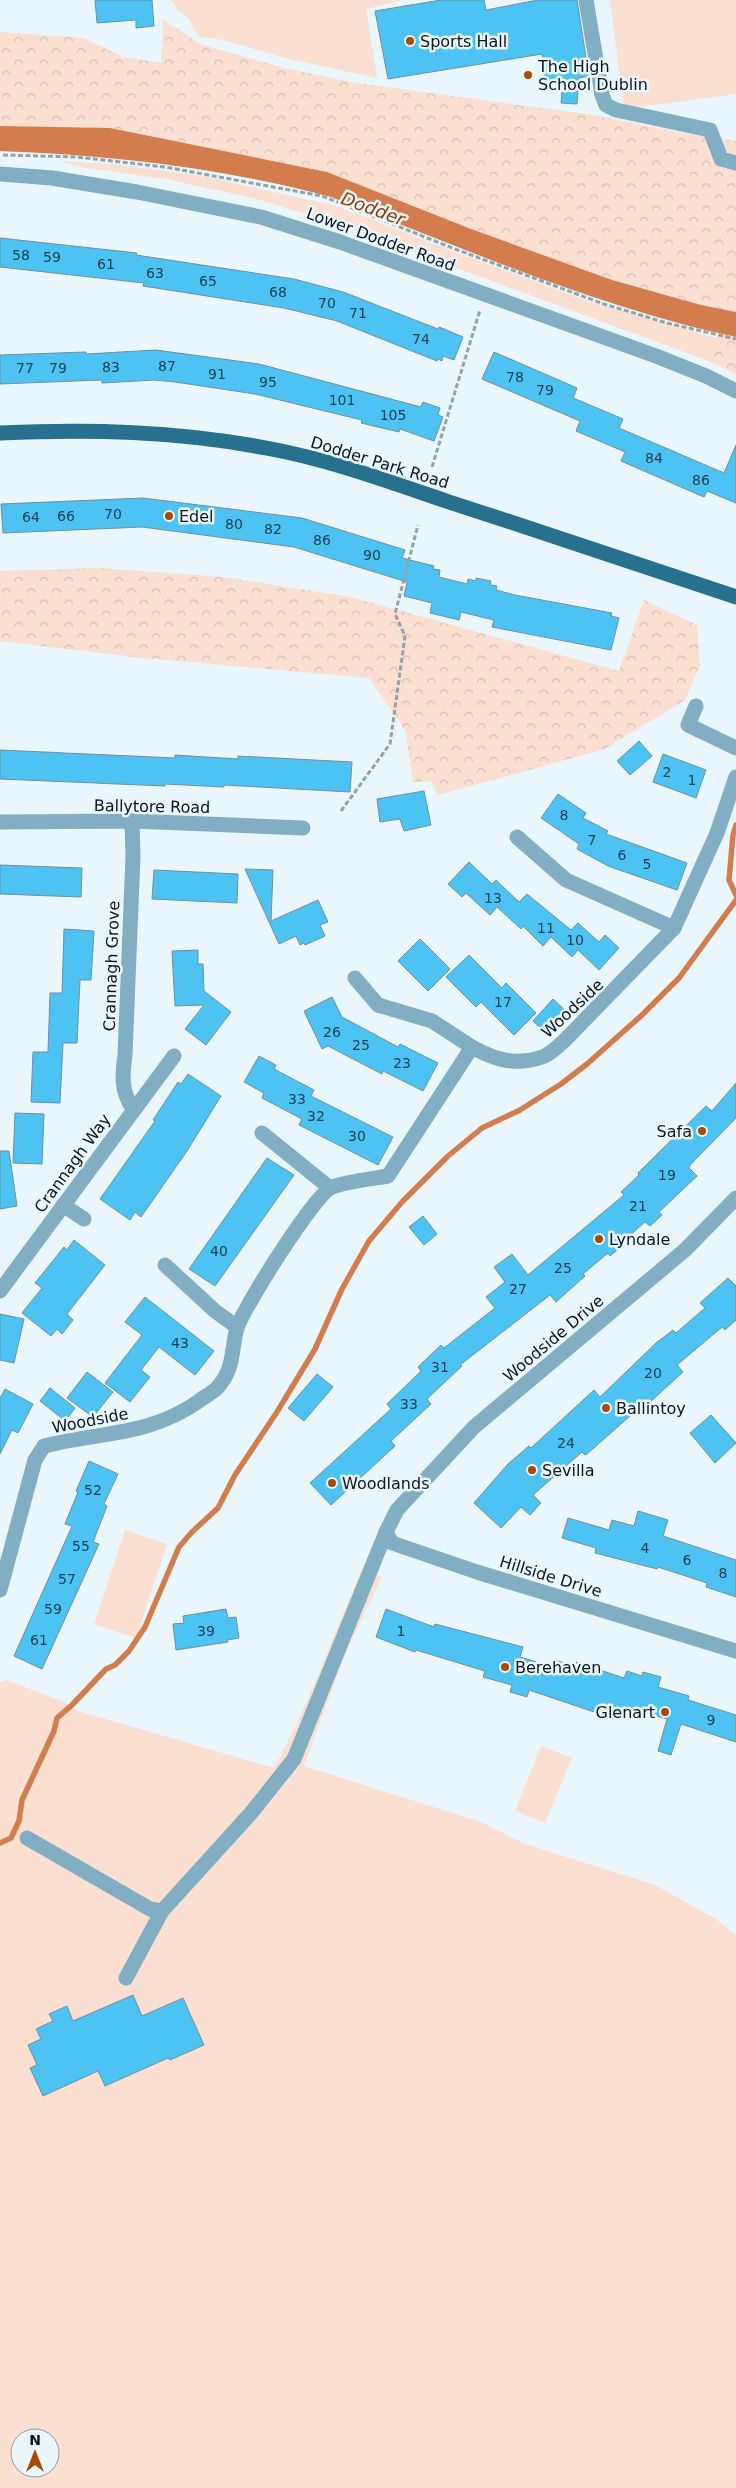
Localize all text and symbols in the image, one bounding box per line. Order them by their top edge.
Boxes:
place label: Sports Hall [420,32,507,51]
marker: Sports Hall [404,35,416,47]
place label: The High School Dublin [537,57,648,94]
marker: The High School Dublin [522,69,534,81]
water label: Dodder [338,187,409,230]
street label: Lower Dodder Road [304,204,458,275]
house number: 58 [12,247,30,263]
house number: 59 [43,249,61,265]
house number: 61 [97,256,115,272]
house number: 63 [146,265,164,281]
house number: 65 [199,273,217,289]
house number: 68 [269,284,287,300]
house number: 70 [318,295,336,311]
house number: 71 [349,305,367,321]
house number: 74 [412,331,430,347]
house number: 87 [158,358,176,374]
house number: 83 [102,359,120,375]
house number: 77 [16,360,34,376]
house number: 79 [49,360,67,376]
house number: 91 [208,366,226,382]
house number: 78 [506,369,524,385]
house number: 95 [259,374,277,390]
house number: 79 [536,382,554,398]
house number: 101 [329,392,355,408]
house number: 105 [380,407,406,423]
street label: Dodder Park Road [308,432,451,493]
house number: 84 [645,450,663,466]
house number: 86 [692,472,710,488]
house number: 70 [104,506,122,522]
place label: Edel [179,507,214,526]
house number: 66 [57,508,75,524]
house number: 64 [22,509,40,525]
marker: Edel [163,510,175,522]
house number: 80 [225,516,243,532]
house number: 82 [264,521,282,537]
house number: 86 [313,532,331,548]
house number: 90 [363,547,381,563]
house number: 2 [663,764,671,780]
house number: 1 [688,772,696,788]
street label: Ballytore Road [94,796,210,817]
house number: 8 [560,807,568,823]
house number: 7 [588,832,596,848]
house number: 6 [618,847,627,863]
house number: 5 [643,856,651,872]
house number: 13 [484,890,502,906]
street label: Crannagh Grove [100,900,123,1032]
house number: 11 [537,920,555,936]
house number: 10 [566,932,584,948]
street label: Woodside [538,975,607,1042]
house number: 17 [494,994,512,1010]
house number: 26 [323,1024,341,1040]
house number: 25 [352,1037,370,1053]
house number: 23 [393,1055,411,1071]
house number: 33 [288,1091,306,1107]
house number: 32 [307,1108,325,1124]
street label: Crannagh Way [30,1110,115,1216]
place label: Safa [657,1122,692,1141]
marker: Safa [696,1125,708,1137]
house number: 30 [348,1128,366,1144]
house number: 19 [658,1167,676,1183]
house number: 21 [629,1198,647,1214]
place label: Lyndale [609,1230,670,1249]
marker: Lyndale [593,1233,605,1245]
house number: 40 [210,1243,228,1259]
house number: 25 [554,1260,572,1276]
house number: 27 [509,1281,527,1297]
street label: Woodside Drive [499,1291,607,1386]
house number: 43 [171,1335,189,1351]
house number: 31 [431,1359,449,1375]
house number: 20 [644,1365,662,1381]
house number: 33 [400,1396,418,1412]
place label: Ballintoy [616,1399,686,1418]
marker: Ballintoy [600,1402,612,1414]
street label: Woodside [50,1404,130,1437]
house number: 24 [557,1435,575,1451]
place label: Sevilla [542,1461,595,1480]
marker: Sevilla [526,1464,538,1476]
place label: Woodlands [342,1474,430,1493]
marker: Woodlands [326,1477,338,1489]
house number: 52 [84,1482,102,1498]
house number: 55 [72,1538,90,1554]
house number: 4 [641,1540,650,1556]
street label: Hillside Drive [497,1552,604,1601]
house number: 6 [683,1552,692,1568]
house number: 8 [719,1565,727,1581]
house number: 57 [58,1571,76,1587]
house number: 59 [44,1601,62,1617]
house number: 39 [197,1623,215,1639]
house number: 1 [397,1623,405,1639]
house number: 61 [30,1632,48,1648]
place label: Berehaven [515,1658,601,1677]
marker: Berehaven [499,1661,511,1673]
place label: Glenart [596,1703,655,1722]
marker: Glenart [659,1706,671,1718]
house number: 9 [707,1712,715,1728]
north arrow [10,2428,60,2478]
text: N [29,2432,41,2448]

